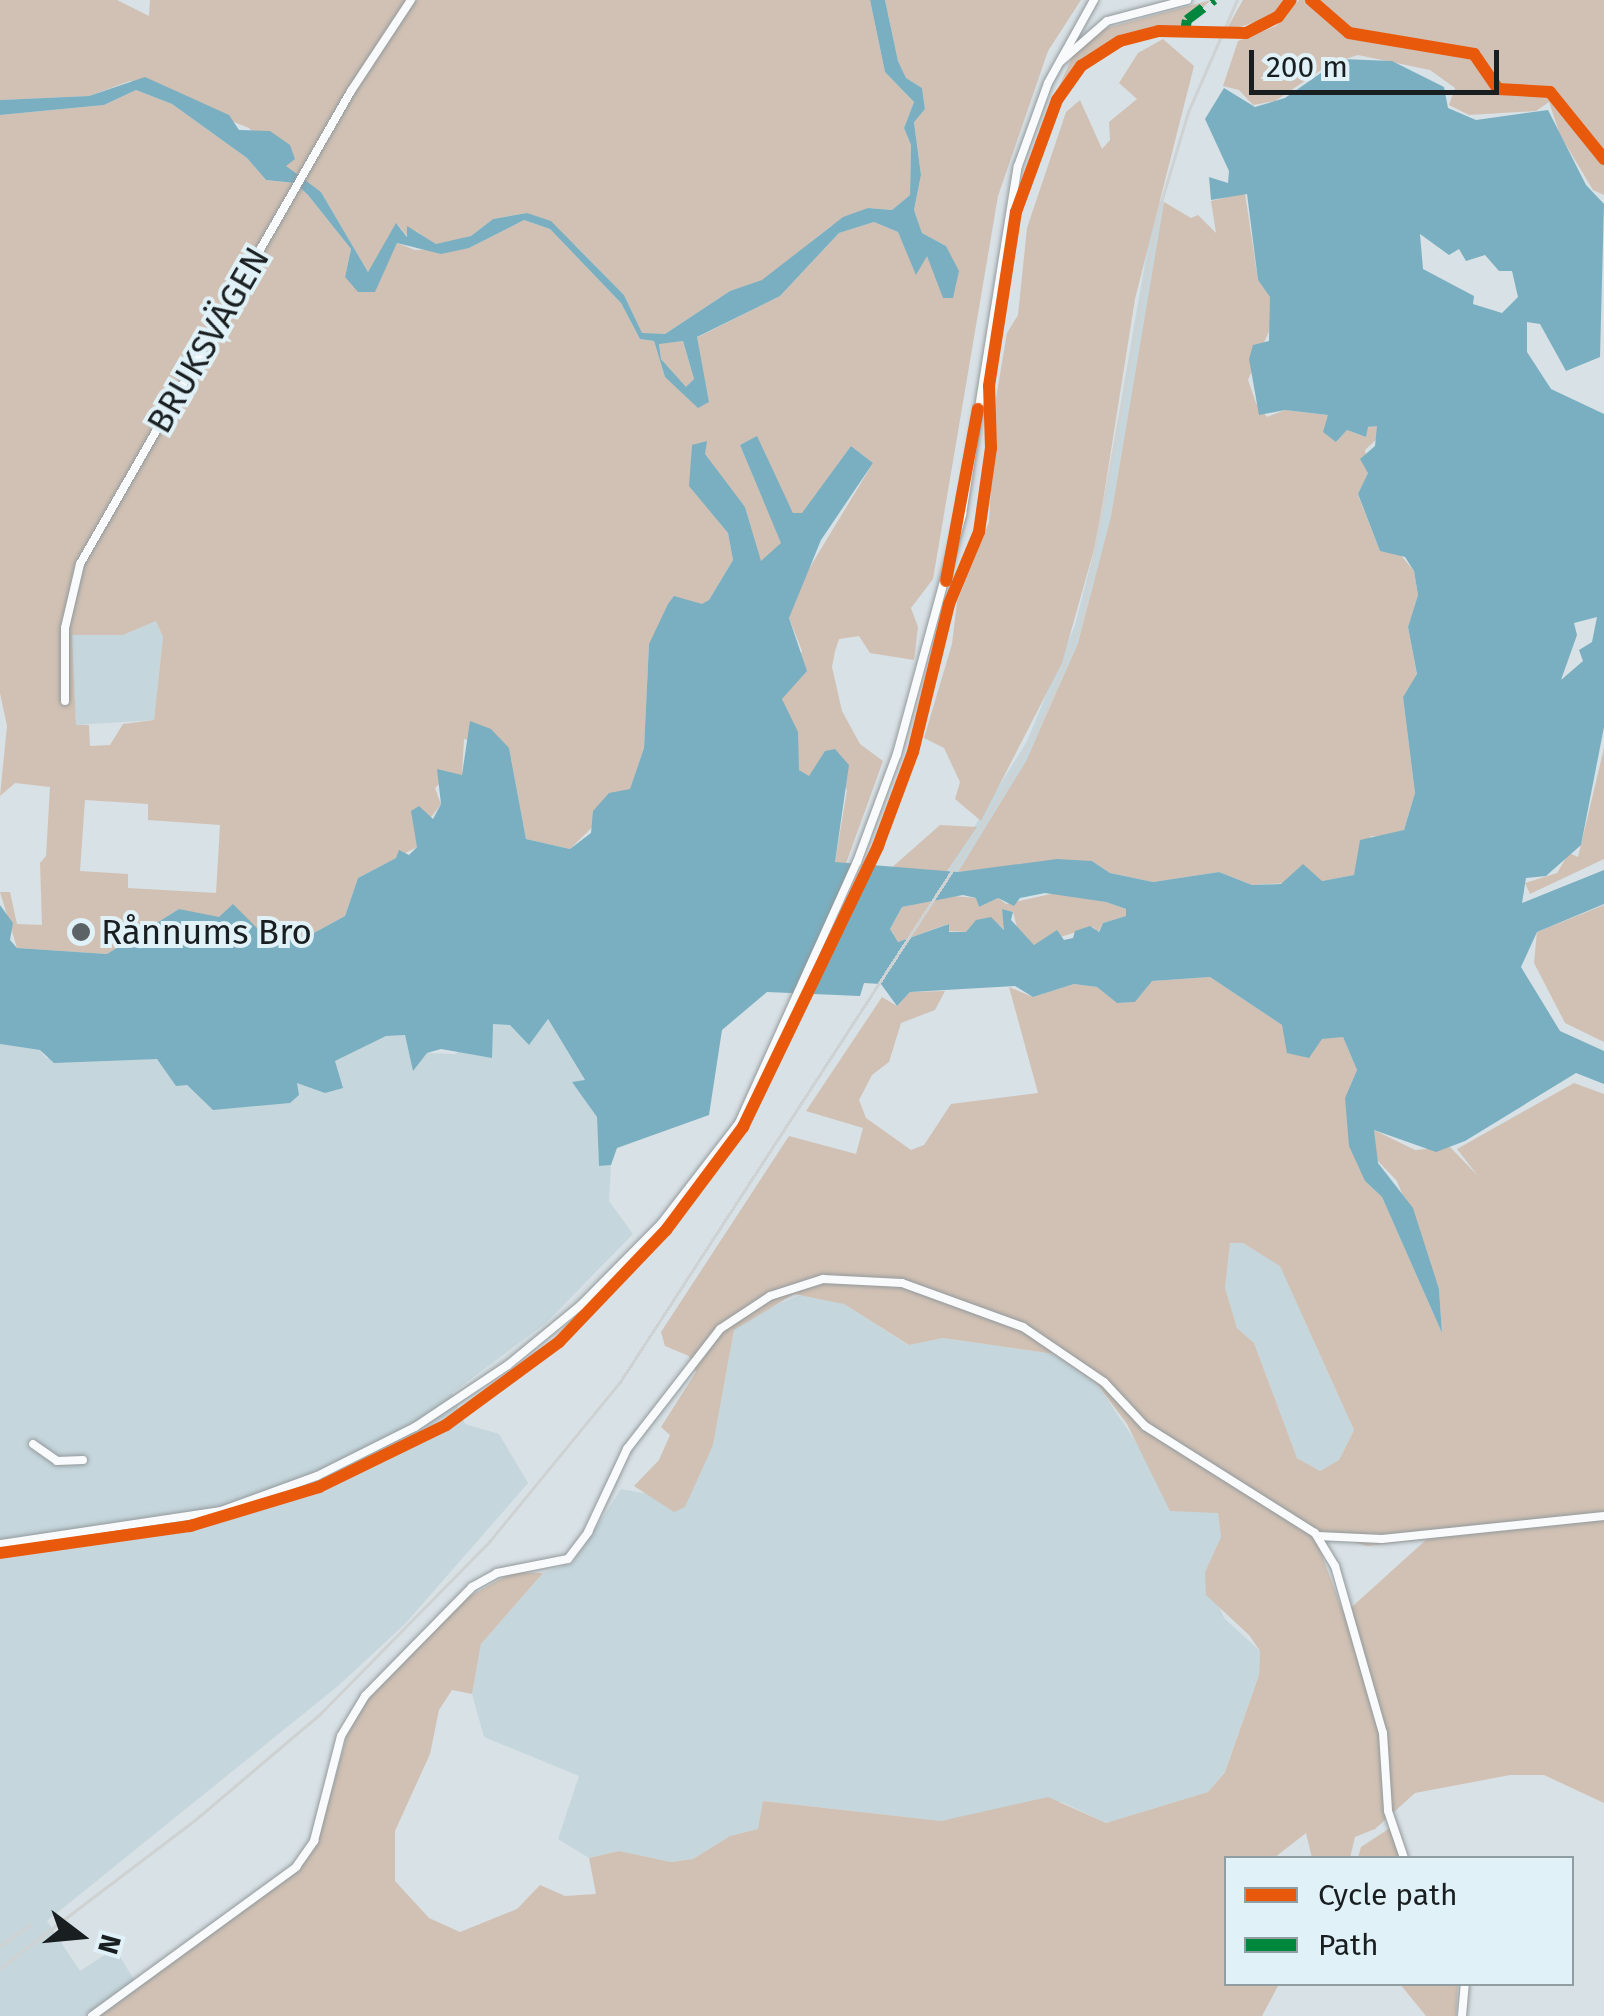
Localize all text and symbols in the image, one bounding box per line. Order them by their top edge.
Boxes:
scale bar [1254,30,1504,92]
text: 200 m [1266,49,1348,85]
street label: BRUKSVÄGEN [138,240,278,440]
place label: Rånnums Bro [101,911,312,953]
marker: Rånnums Bro [70,921,92,943]
legend [1224,1856,1574,1986]
text: Cycle path [1318,1877,1457,1913]
north arrow [30,1886,130,1986]
text: Path [1318,1927,1379,1963]
text: N [91,1931,128,1958]

